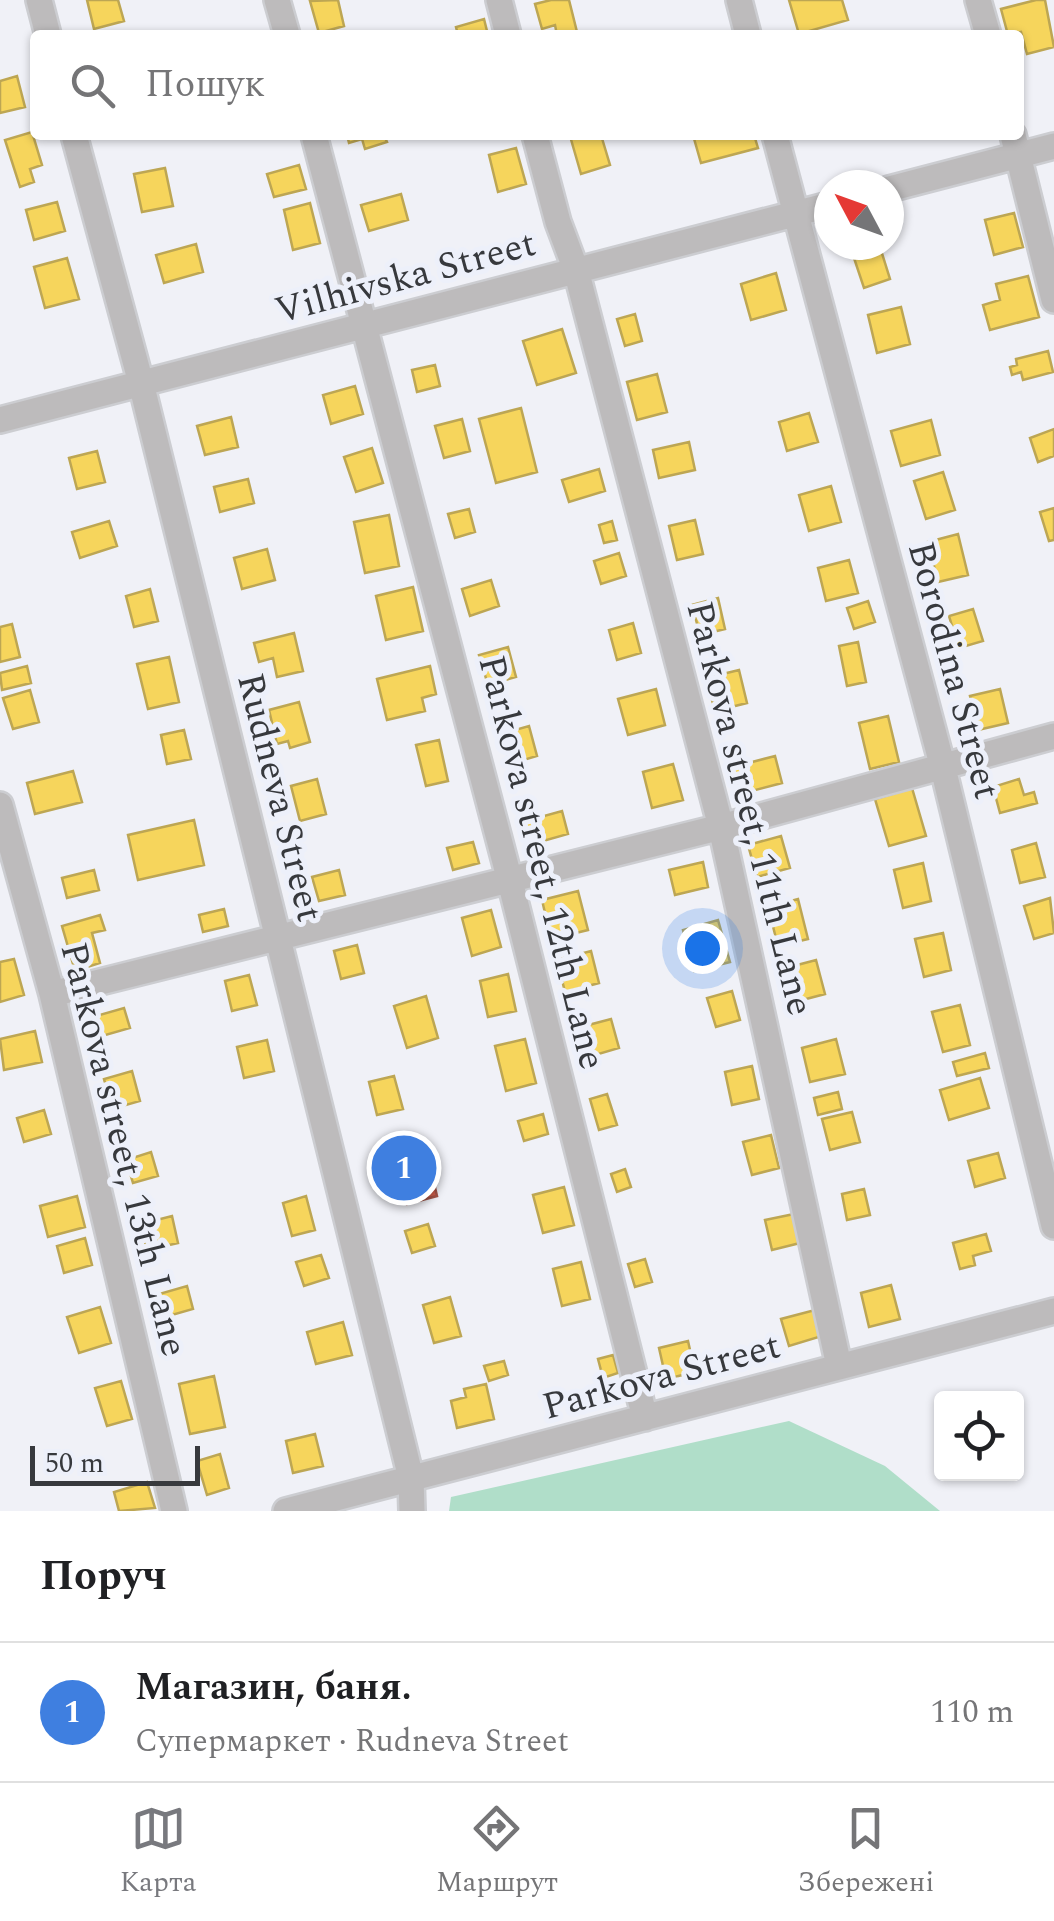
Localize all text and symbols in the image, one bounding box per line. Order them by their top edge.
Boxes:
search box [30,30,1024,140]
text: Пошук [145,56,265,114]
icon: search [65,58,120,113]
north arrow [814,170,904,260]
street label: Vilhivska Street [269,215,543,341]
street label: Borodina Street [891,535,1015,806]
street label: Parkova street, 11th Lane [670,595,829,1022]
street label: Parkova street, 12th Lane [462,649,621,1076]
street label: Rudneva Street [220,667,338,928]
your location [677,923,728,974]
street label: Parkova street, 13th Lane [44,936,203,1363]
pin: 1 [372,1130,436,1206]
street label: Parkova Street [536,1317,787,1437]
map controls [934,1391,1024,1481]
button: locate [934,1391,1024,1481]
scale bar [30,1441,200,1486]
text: 50 m [45,1442,104,1485]
text: Поруч [40,1545,167,1608]
text: Магазин, баня. [135,1659,412,1717]
text: 1 [64,1688,81,1737]
text: 110 m [930,1688,1014,1737]
text: Супермаркет · Rudneva Street [135,1717,569,1766]
tab: Карта [120,1801,196,1904]
tab: Маршрут [436,1801,558,1904]
tab: Збережені [798,1801,934,1904]

